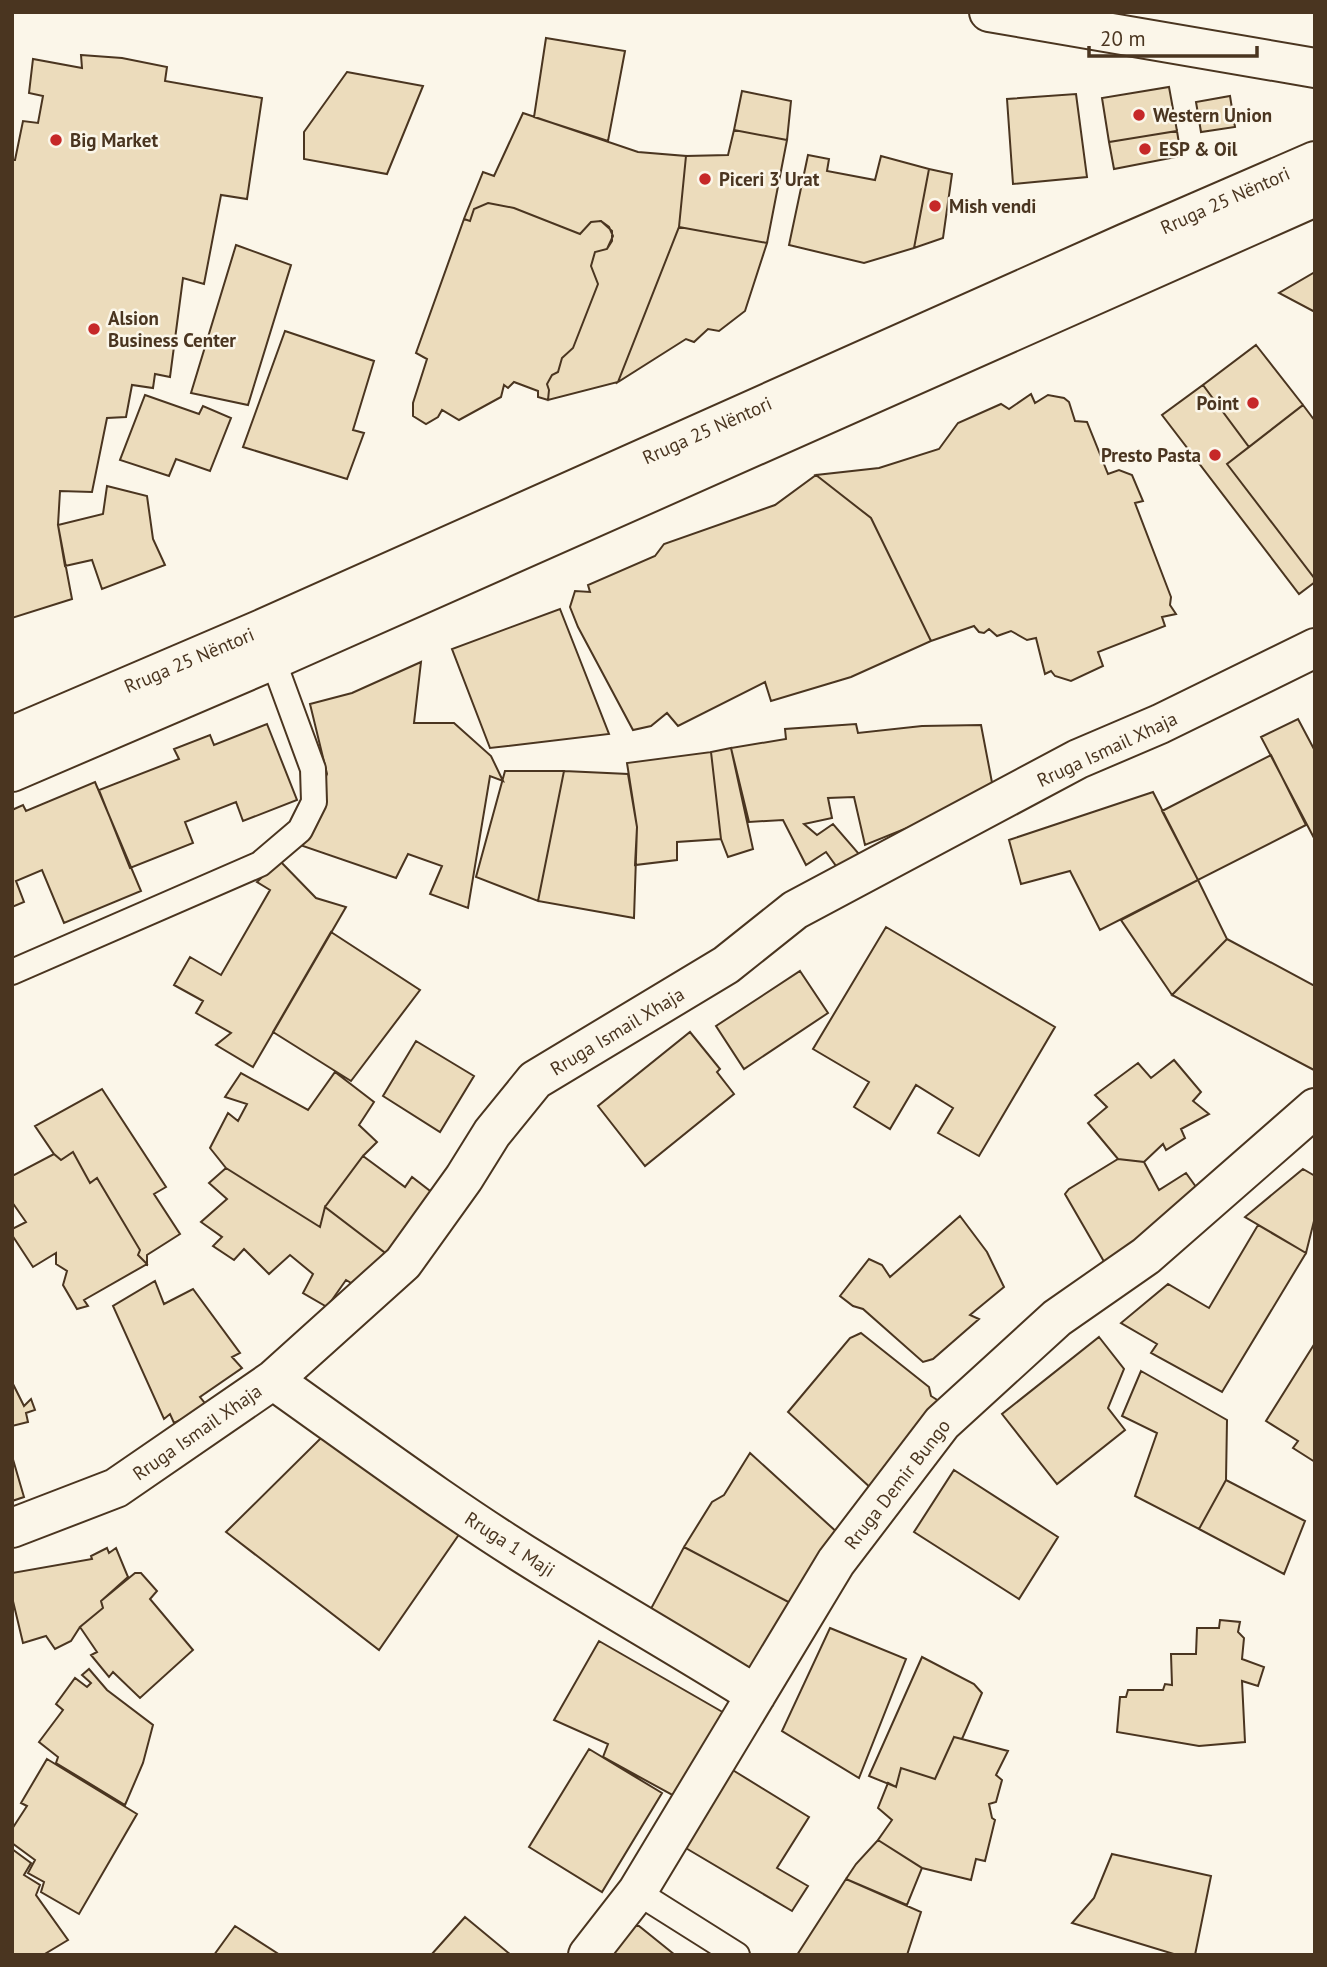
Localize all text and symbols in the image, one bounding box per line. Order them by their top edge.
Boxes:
scale bar [1089,14,1257,58]
text: 20 m [1100,25,1146,52]
place label: Western Union [1153,103,1272,127]
marker: Western Union [1131,107,1147,123]
place label: Big Market [70,128,158,152]
marker: Big Market [48,132,64,148]
place label: ESP & Oil [1159,137,1238,161]
marker: ESP & Oil [1137,141,1153,157]
street label: Rruga 25 Nëntori [1157,161,1293,239]
place label: Piceri 3 Urat [719,167,820,191]
marker: Piceri 3 Urat [697,171,713,187]
place label: Mish vendi [949,194,1036,218]
marker: Mish vendi [927,198,943,214]
place label: Alsion Business Center [108,306,236,352]
marker: Alsion Business Center [86,321,102,337]
street label: Rruga 25 Nëntori [639,391,775,469]
place label: Point [1197,391,1239,415]
marker: Point [1245,395,1261,411]
place label: Presto Pasta [1101,443,1201,467]
marker: Presto Pasta [1207,447,1223,463]
street label: Rruga 25 Nëntori [120,622,258,698]
street label: Rruga Ismail Xhaja [1033,706,1181,792]
street label: Rruga Ismail Xhaja [546,982,688,1080]
street label: Rruga Ismail Xhaja [128,1379,266,1485]
street label: Rruga Demir Bungo [839,1414,955,1554]
street label: Rruga 1 Maji [460,1506,560,1582]

